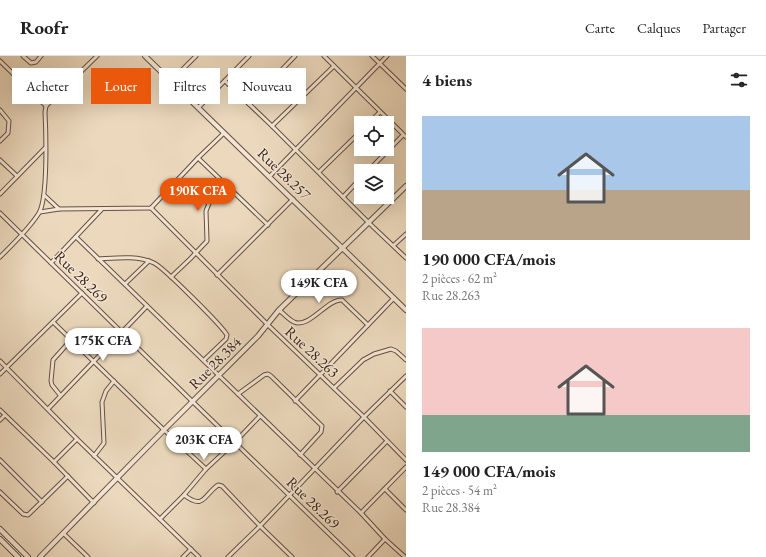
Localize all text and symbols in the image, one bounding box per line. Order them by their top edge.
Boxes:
text: Roofr [20,15,68,40]
text: Carte [585,19,615,37]
text: Calques [637,19,681,37]
text: Partager [703,19,746,37]
chip: Acheter [12,68,83,104]
chip: Louer [91,68,151,104]
chip: Filtres [159,68,220,104]
chip: Nouveau [228,68,306,104]
text: 4 biens [422,69,472,91]
icon: filters [728,69,750,91]
map controls [354,116,394,204]
button: locate [354,116,394,156]
icon: home [550,142,622,214]
street label: Rue 28.257 [254,144,316,204]
button: layers [354,164,394,204]
pin: 190K CFA [157,178,239,212]
text: 190K CFA [169,182,227,199]
street label: Rue 28.269 [51,247,112,307]
text: 190 000 CFA/mois [422,248,556,270]
pin: 149K CFA [278,270,360,304]
text: 2 pièces · 62 m² [422,270,497,287]
text: 149K CFA [290,274,348,291]
text: Rue 28.263 [422,287,480,304]
street label: Rue 28.263 [281,322,343,381]
pin: 175K CFA [62,328,144,362]
text: 175K CFA [74,332,132,349]
street label: Rue 28.384 [184,332,246,393]
icon: home [550,354,622,426]
pin: 203K CFA [163,427,245,461]
text: 203K CFA [175,431,233,448]
text: 149 000 CFA/mois [422,460,556,482]
street label: Rue 28.269 [283,473,344,533]
text: 2 pièces · 54 m² [422,482,497,499]
text: Rue 28.384 [422,499,480,516]

